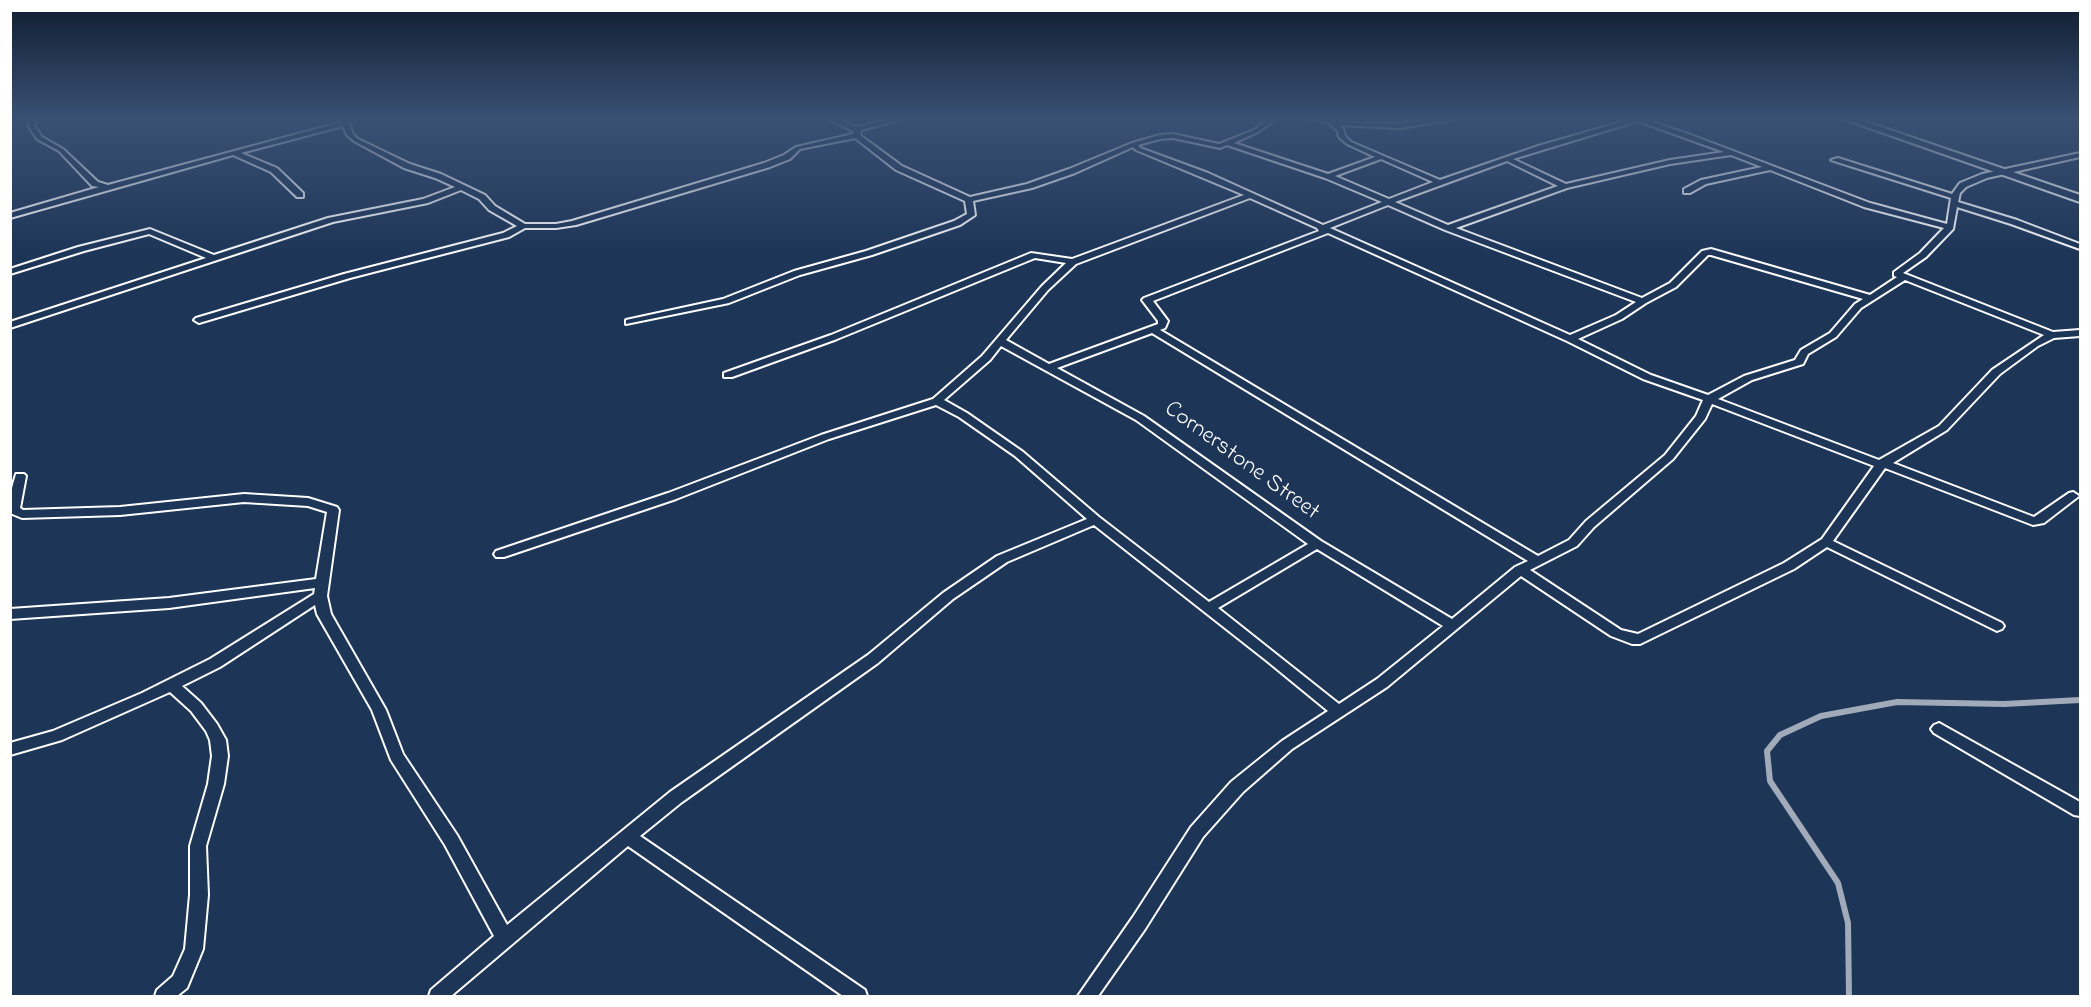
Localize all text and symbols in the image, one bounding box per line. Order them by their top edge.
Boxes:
street label: Cornerstone Street [1158,396,1324,528]

